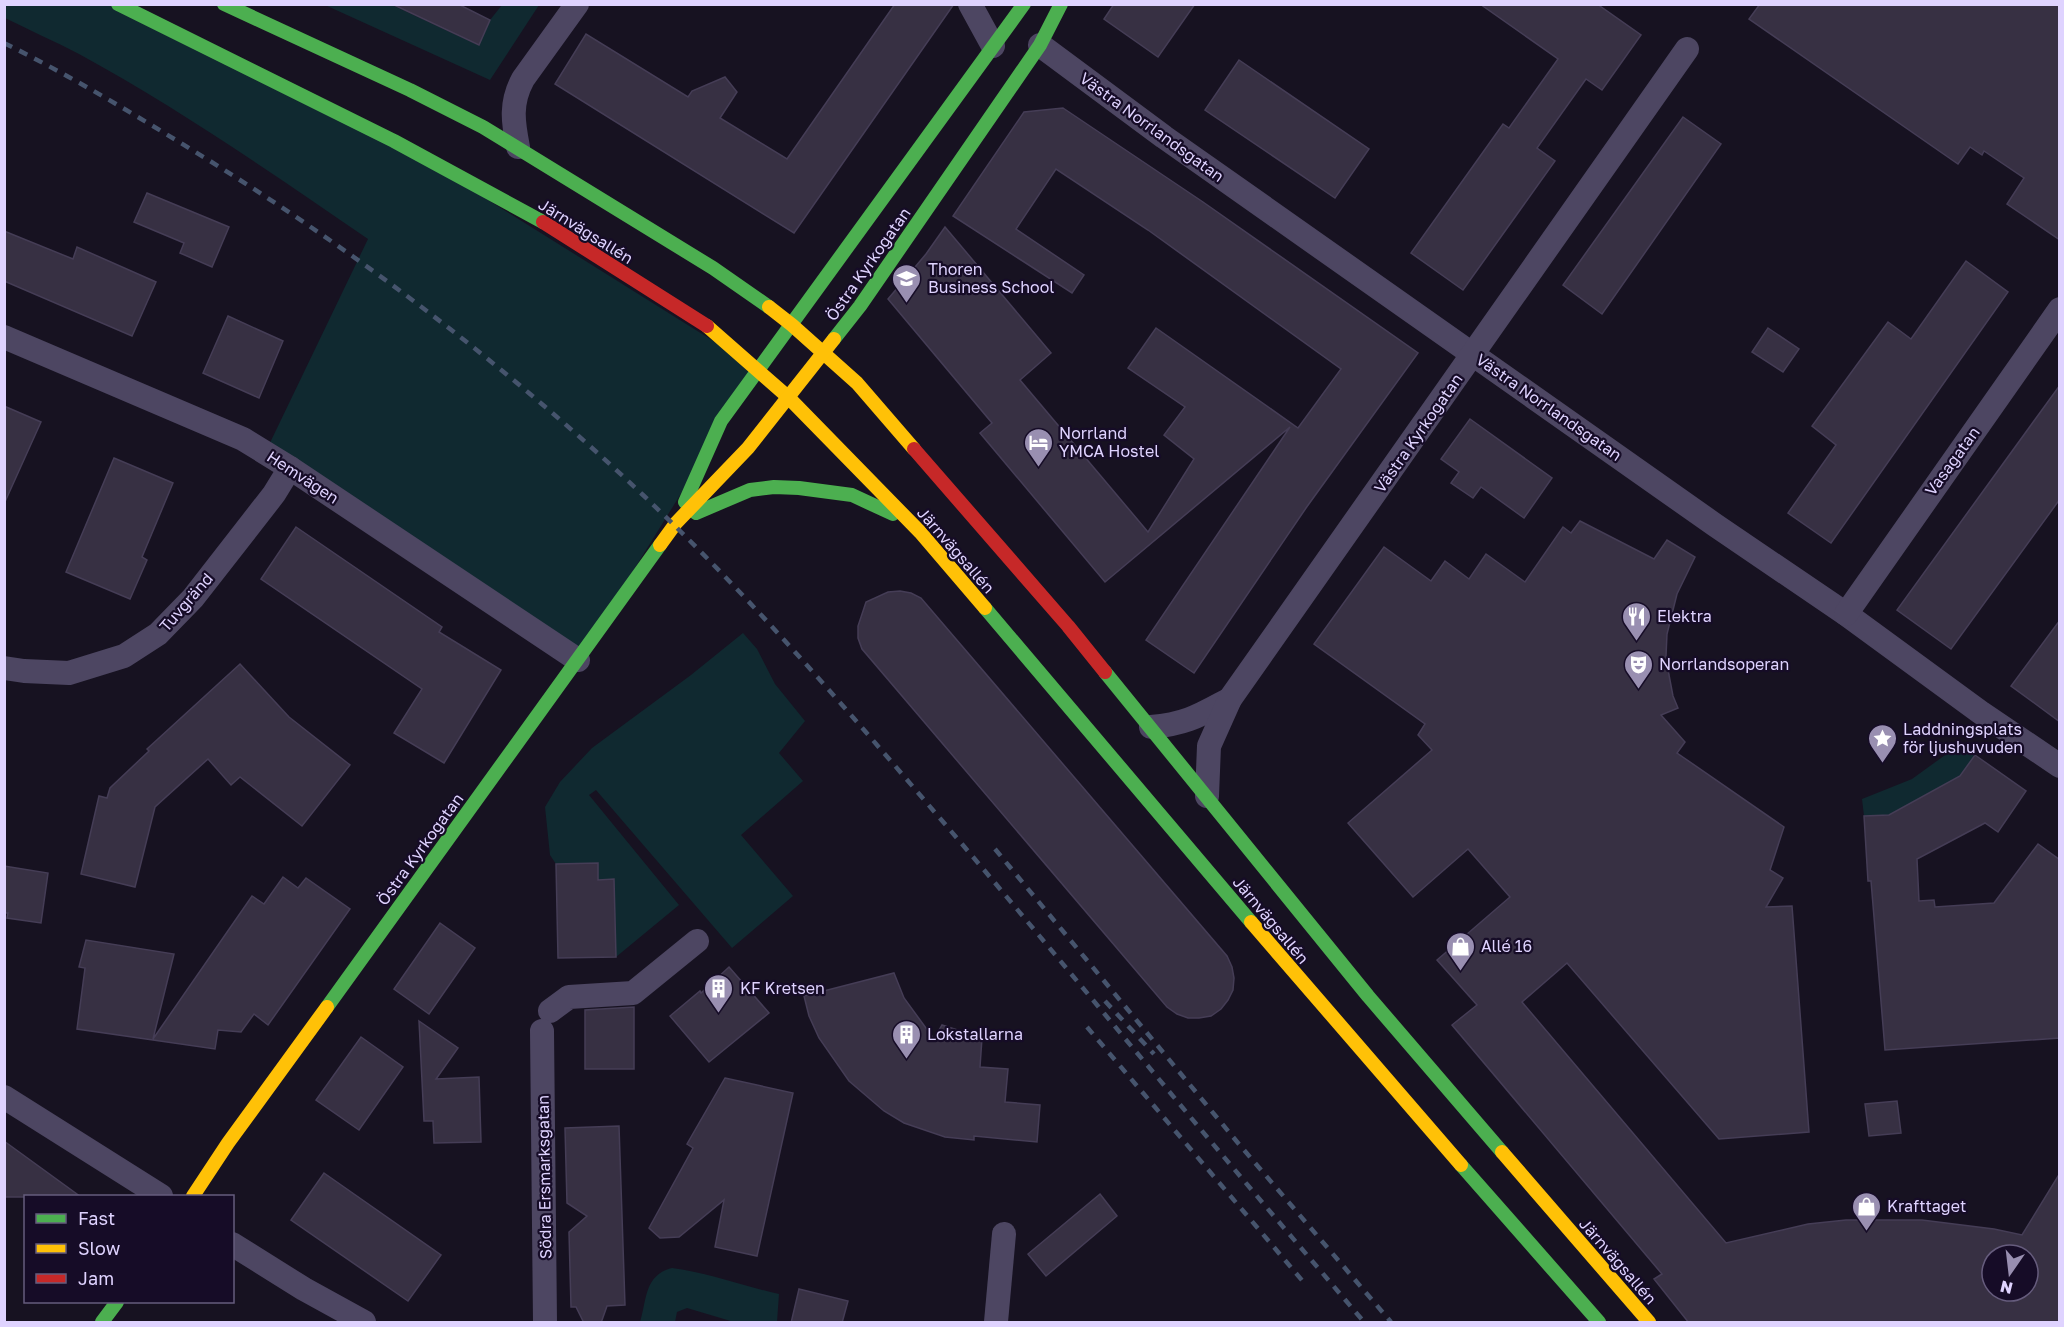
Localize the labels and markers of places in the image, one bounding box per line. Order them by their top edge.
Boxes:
place label: Thoren Business School [928,259,1054,297]
school or university icon: Thoren Business School [891,262,923,304]
place label: Norrland YMCA Hostel [1059,423,1159,461]
hotel icon: Norrland YMCA Hostel [1022,426,1054,468]
restaurant icon: Elektra [1620,600,1652,642]
place label: Elektra [1657,606,1712,626]
theatre icon: Norrlandsoperan [1622,648,1654,690]
place label: Norrlandsoperan [1659,654,1789,674]
place label: Laddningsplats för ljushuvuden [1903,719,2023,757]
place icon: Laddningsplats för ljushuvuden [1866,722,1898,764]
shop icon: Allé 16 [1444,930,1476,972]
place label: Allé 16 [1481,936,1532,956]
building icon: KF Kretsen [703,972,735,1014]
place label: KF Kretsen [740,978,825,998]
building icon: Lokstallarna [890,1018,922,1060]
place label: Lokstallarna [927,1024,1023,1044]
shop icon: Krafttaget [1850,1190,1882,1232]
place label: Krafttaget [1887,1196,1966,1216]

